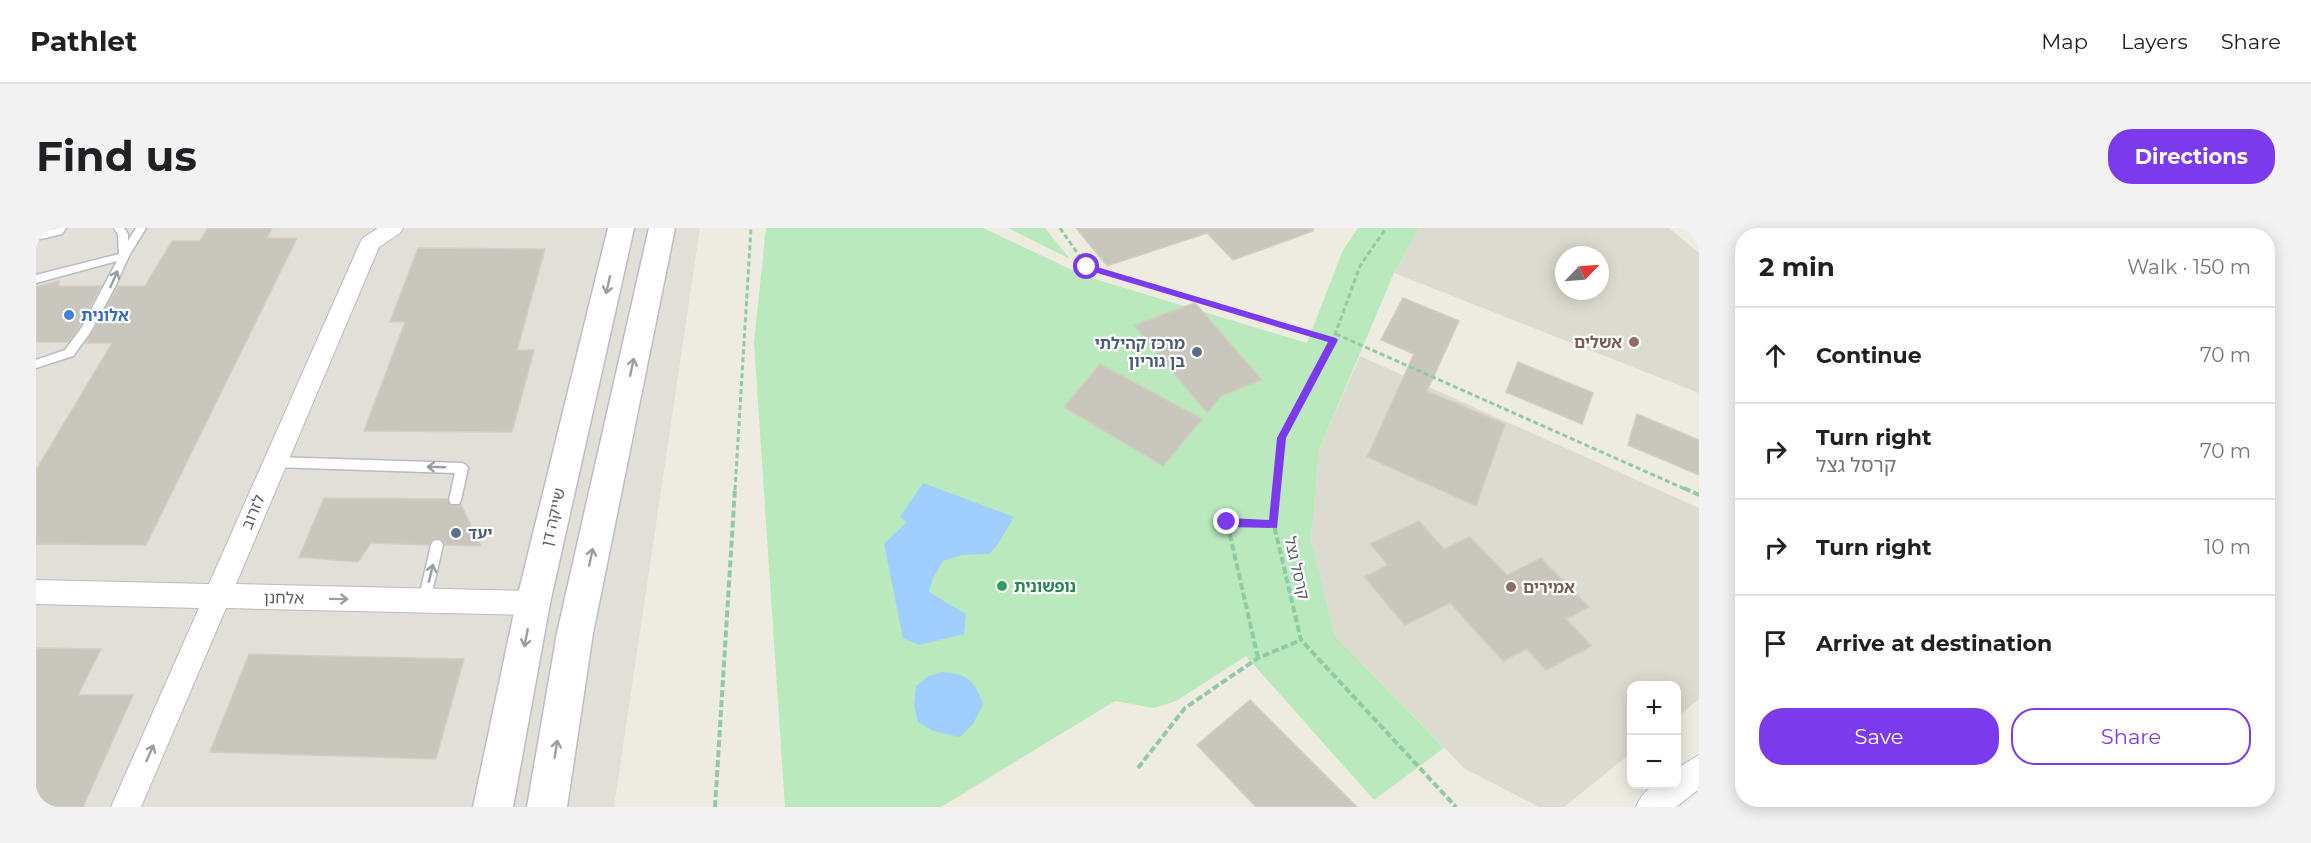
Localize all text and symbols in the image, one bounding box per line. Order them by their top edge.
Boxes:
text: Pathlet [30,24,137,58]
text: Map [2041,29,2088,54]
text: Layers [2121,29,2188,54]
text: Share [2221,29,2281,54]
button: Directions [2108,129,2275,184]
text: Find us [36,130,197,182]
north arrow [1555,246,1609,300]
text: 2 min [1759,251,1835,283]
route start [1073,253,1099,279]
text: Walk · 150 m [2127,255,2251,279]
one-way arrow [108,270,120,288]
one-way arrow [602,275,613,294]
place label: אלונית [81,306,129,325]
marker: אלונית [62,308,76,322]
place label: אשלים [1574,333,1622,352]
place label: מרכז קהילתי בן גוריון [1095,334,1185,371]
marker: אשלים [1627,335,1641,349]
icon: ahead [1759,339,1792,372]
text: Continue [1816,342,1922,369]
text: 70 m [2200,343,2251,367]
marker: מרכז קהילתי בן גוריון [1190,345,1204,359]
one-way arrow [627,357,638,377]
text: Turn right [1816,424,1931,451]
icon: right [1759,435,1792,468]
text: 70 m [2200,439,2251,463]
text: קרסל גצל [1816,453,1896,477]
one-way arrow [426,462,446,473]
street label: שייקה דן [537,486,569,548]
street label: לזרוב [237,492,269,532]
route end [1213,508,1239,534]
place label: יעד [468,524,493,543]
marker: יעד [449,526,463,540]
icon: right [1759,531,1792,564]
text: Turn right [1816,534,1931,561]
street label: קרסל גצל [1281,535,1313,601]
text: 10 m [2204,535,2251,559]
one-way arrow [586,548,597,568]
one-way arrow [425,564,437,583]
place label: נופשונית [1014,577,1076,596]
place label: אמירים [1523,578,1575,597]
marker: נופשונית [995,579,1009,593]
marker: אמירים [1504,580,1518,594]
street label: אלחנן [264,588,304,608]
one-way arrow [329,593,349,605]
icon: arrive [1759,627,1792,660]
one-way arrow [520,628,531,648]
text: Arrive at destination [1816,630,2052,657]
map controls [1627,681,1681,789]
button: + [1627,681,1681,735]
button: Save [1759,708,1999,765]
button: Share [2011,708,2251,765]
button: − [1627,735,1681,789]
one-way arrow [551,740,562,760]
one-way arrow [144,745,156,763]

